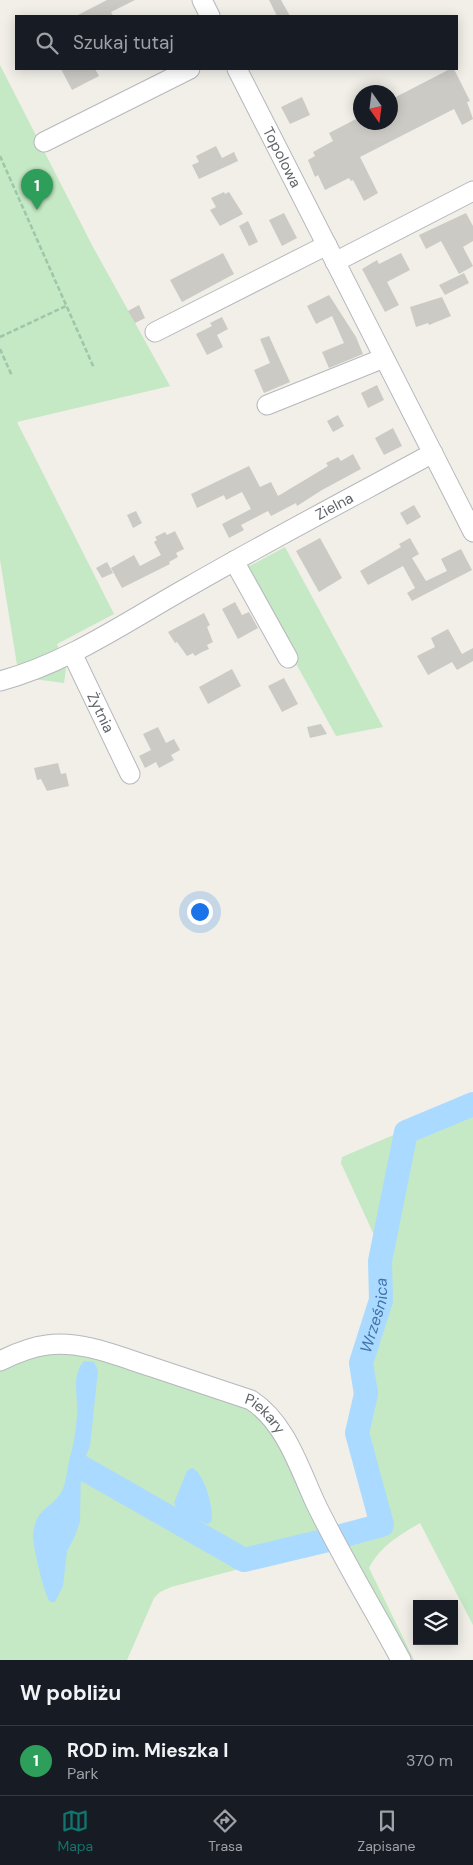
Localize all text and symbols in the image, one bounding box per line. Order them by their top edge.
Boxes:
search box [15,15,458,70]
icon: search [33,29,61,57]
text: Szukaj tutaj [73,30,174,55]
north arrow [353,85,398,130]
street label: Topolowa [258,123,306,191]
pin: 1 [21,169,53,210]
street label: Zielna [312,488,357,525]
street label: Żytnia [82,689,119,736]
your location [187,899,213,925]
water label: Wrześnica [354,1277,391,1355]
street label: Piekary [242,1389,290,1438]
map controls [413,1600,458,1645]
button: layers [413,1600,458,1645]
text: W pobliżu [20,1679,121,1707]
text: ROD im. Mieszka I [67,1738,228,1763]
text: 1 [33,1750,39,1771]
text: 370 m [406,1750,453,1771]
text: Park [67,1763,99,1784]
tab: Mapa [57,1807,93,1855]
tab: Trasa [208,1807,243,1855]
tab: Zapisane [358,1807,416,1855]

